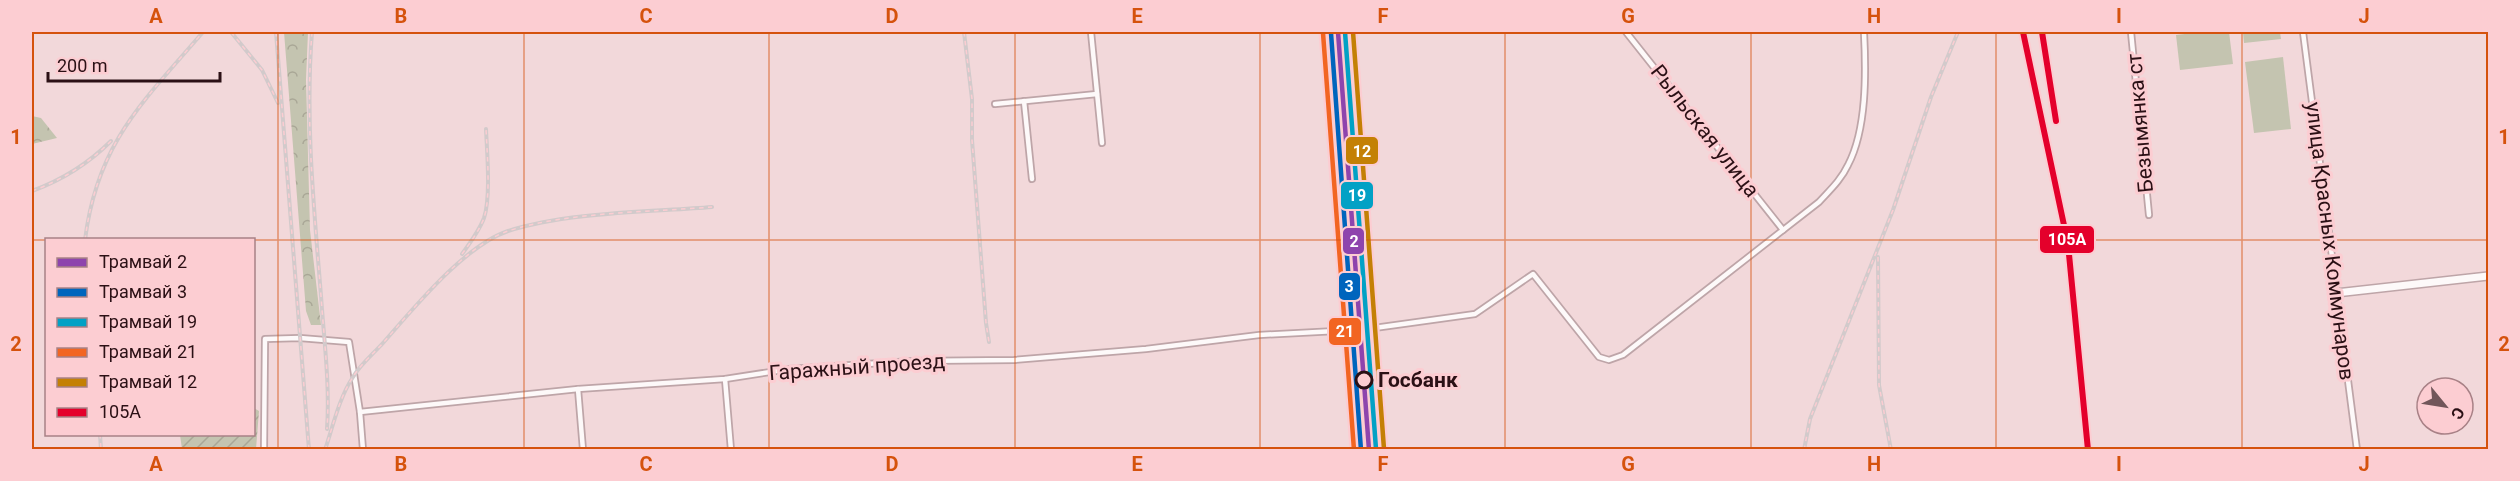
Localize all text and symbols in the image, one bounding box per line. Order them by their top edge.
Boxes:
text: A [149,4,163,28]
text: B [395,4,407,28]
text: C [639,4,653,28]
text: D [886,4,899,28]
text: E [1131,4,1143,28]
text: F [1378,4,1389,28]
text: G [1621,4,1635,28]
text: H [1867,4,1881,28]
text: I [2116,4,2122,28]
text: J [2358,4,2370,28]
scale bar [48,45,220,83]
street label: Безымянка ст [2122,52,2158,194]
text: 200 m [57,55,108,76]
street label: Рыльская улица [1646,60,1764,202]
street label: улица Красных Коммунаров [2301,101,2359,381]
text: 1 [10,125,22,149]
text: 1 [2498,125,2510,149]
line badge: 12 [1345,136,1379,165]
text: 12 [1353,142,1371,161]
line badge: 19 [1340,181,1374,210]
text: 19 [1348,186,1366,205]
line badge: 105А [2039,225,2095,254]
line badge: 2 [1342,227,1365,255]
text: 105А [2048,230,2086,249]
text: 2 [1349,232,1359,251]
legend [45,238,255,436]
text: Трамвай 2 [99,251,187,272]
line badge: 3 [1338,272,1361,301]
text: 3 [1344,277,1354,296]
text: Трамвай 3 [99,281,187,302]
text: Трамвай 19 [99,311,197,332]
line badge: 21 [1328,317,1362,346]
text: 21 [1336,322,1354,341]
text: 2 [10,332,22,356]
text: 2 [2498,332,2510,356]
text: Трамвай 21 [99,341,197,362]
street label: Гаражный проезд [768,349,946,385]
place label: Госбанк [1378,368,1458,392]
text: Трамвай 12 [99,371,197,392]
marker: Госбанк [1355,371,1373,389]
north arrow [2415,376,2475,436]
text: 105А [99,401,141,422]
text: С [2447,404,2468,423]
text: A [149,452,163,476]
text: B [395,452,407,476]
text: C [639,452,653,476]
text: D [886,452,899,476]
text: E [1131,452,1143,476]
text: F [1378,452,1389,476]
text: G [1621,452,1635,476]
text: H [1867,452,1881,476]
text: I [2116,452,2122,476]
text: J [2358,452,2370,476]

